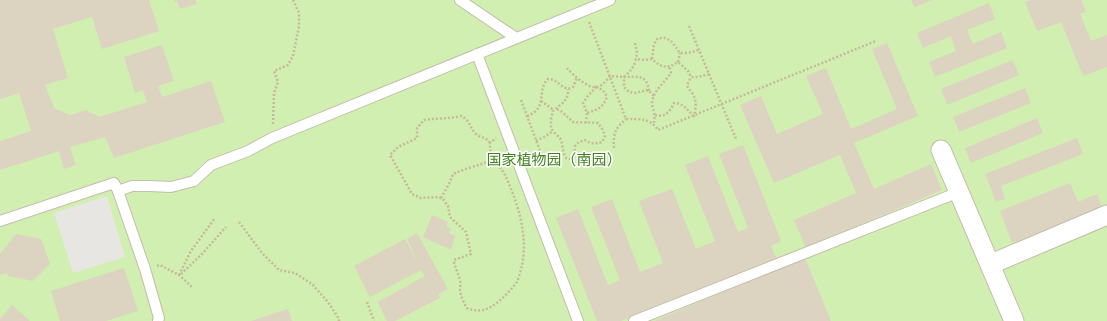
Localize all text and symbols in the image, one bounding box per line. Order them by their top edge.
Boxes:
park label: 国家植物园（南园） [486,151,622,169]

